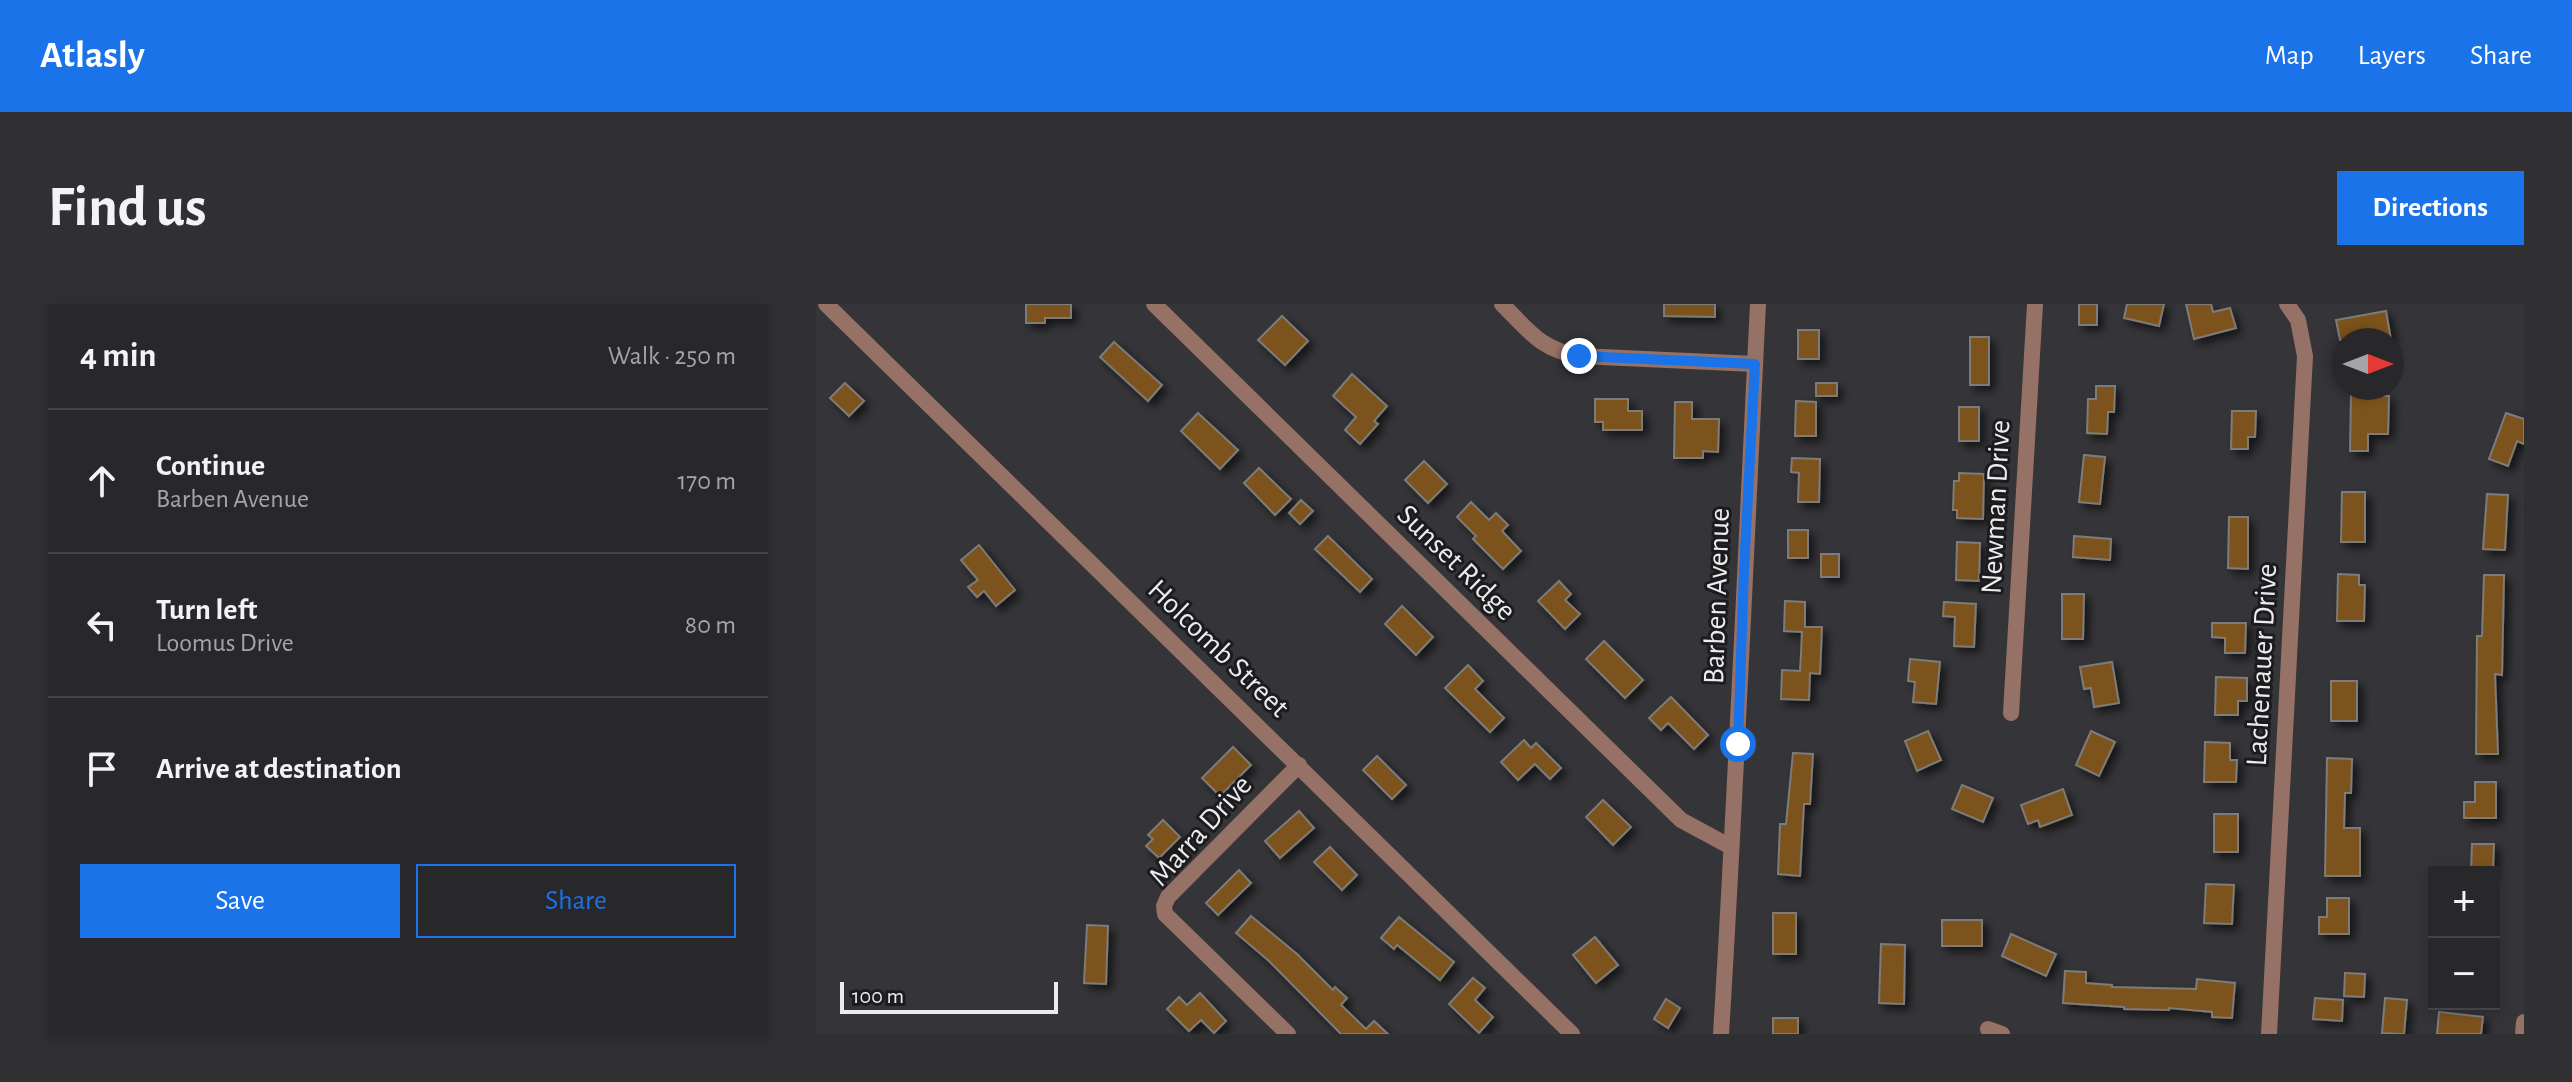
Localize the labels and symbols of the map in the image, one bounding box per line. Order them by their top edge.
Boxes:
north arrow [2332,328,2404,400]
route end [1561,338,1597,374]
street label: Newman Drive [1976,419,2016,595]
street label: Sunset Ridge [1391,499,1521,626]
street label: Barben Avenue [1699,507,1735,685]
street label: Lachenauer Drive [2242,563,2282,767]
street label: Holcomb Street [1142,574,1295,723]
route start [1720,726,1756,762]
street label: Marra Drive [1144,770,1258,892]
scale bar [840,978,1058,1014]

